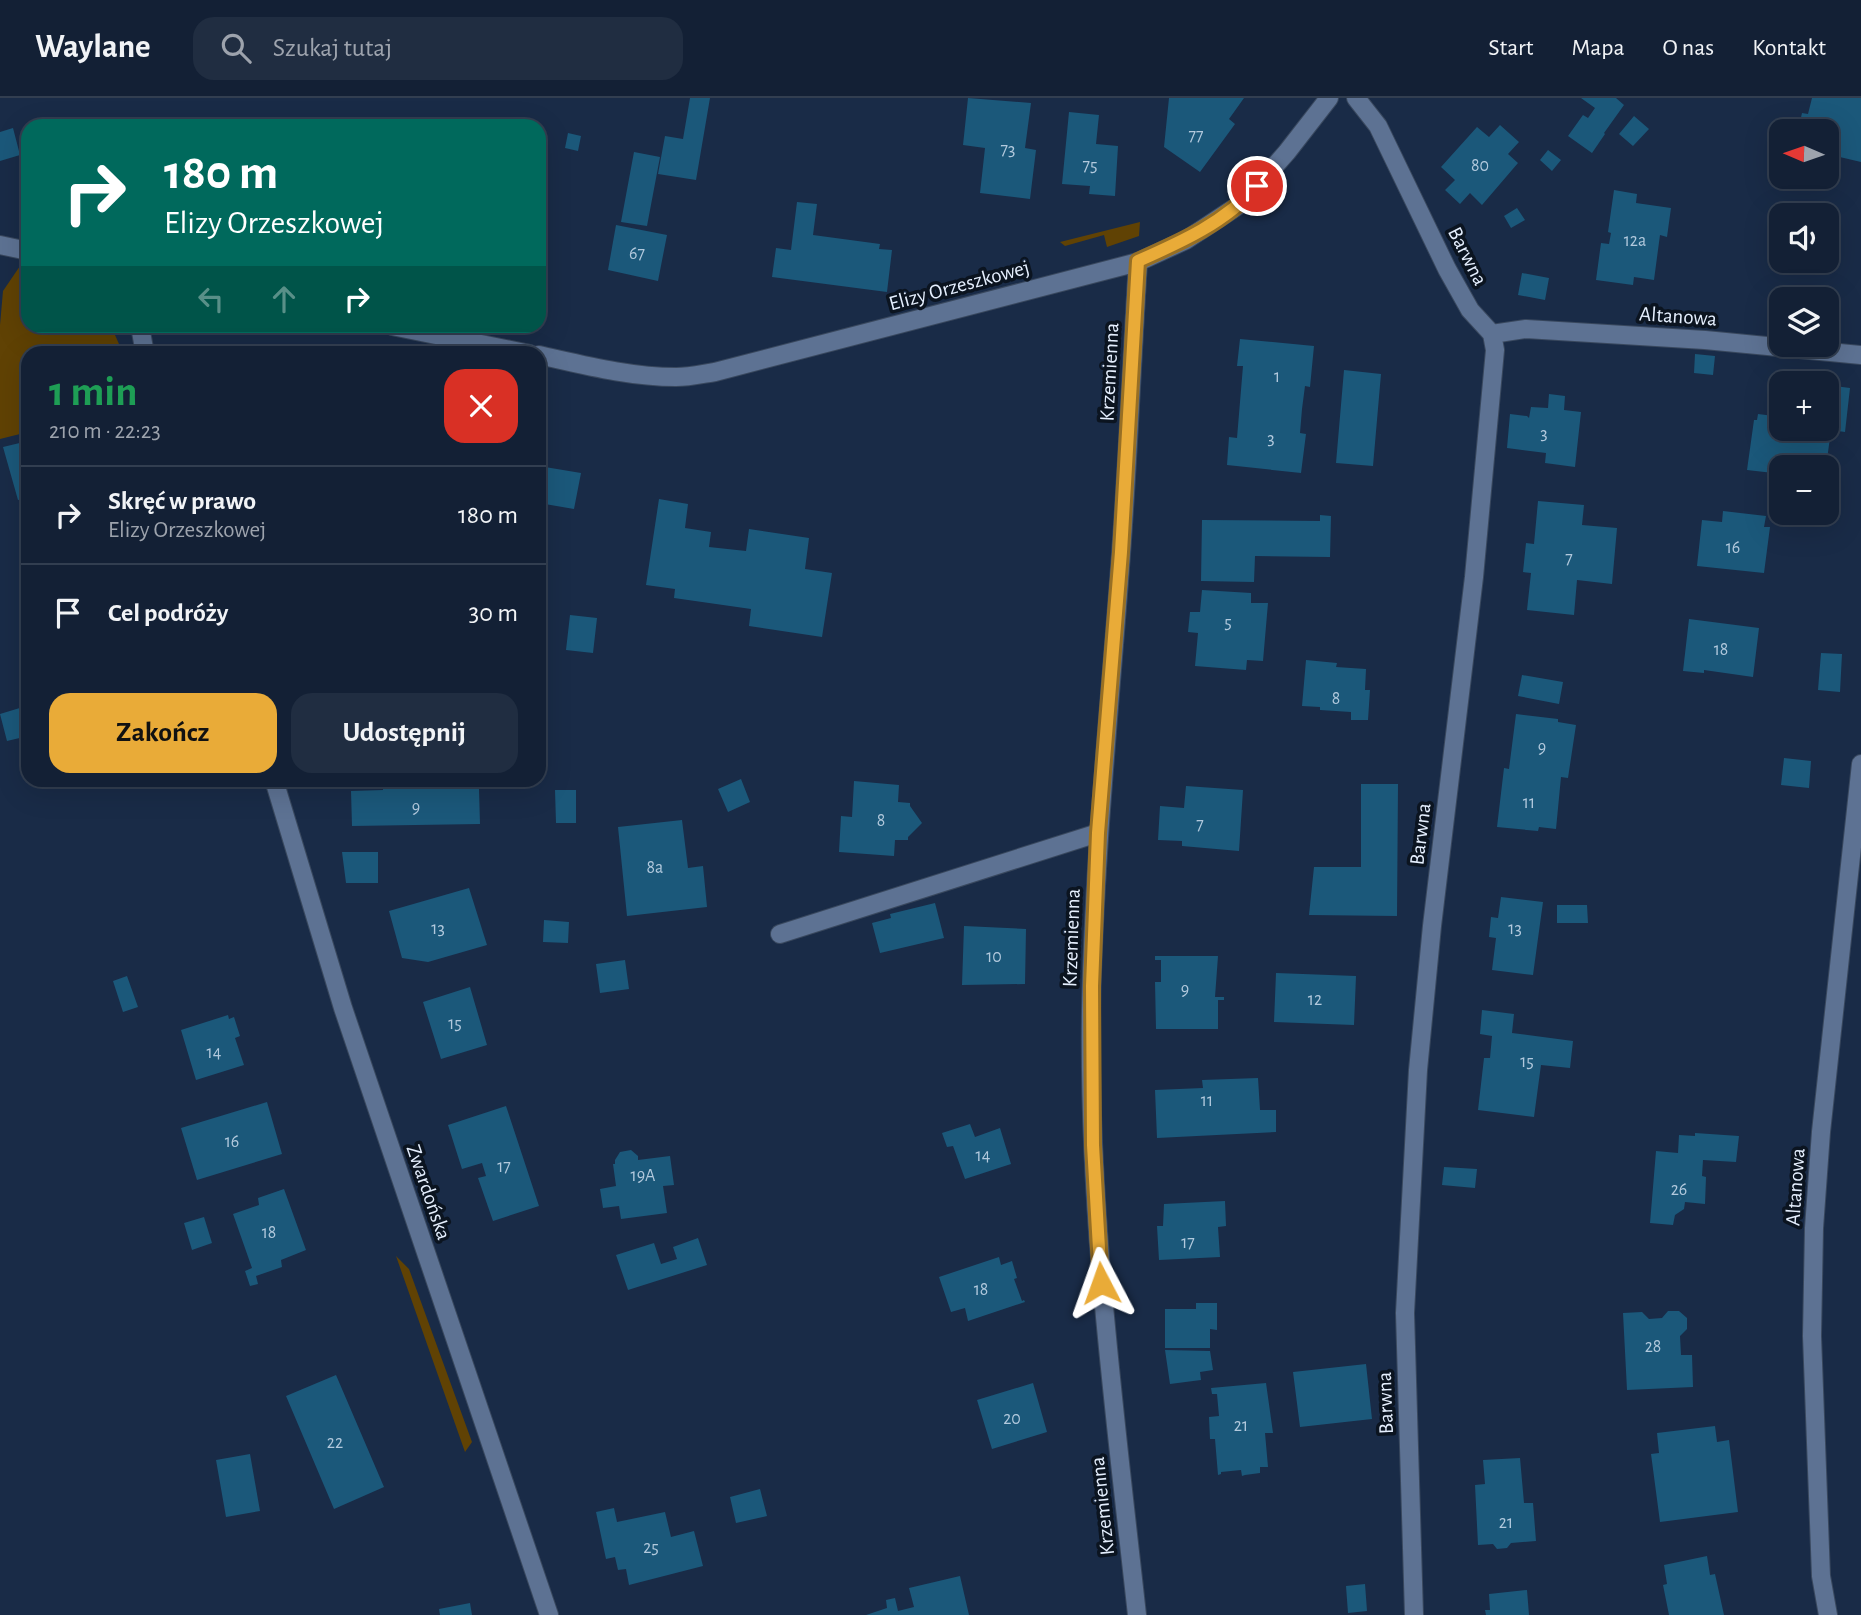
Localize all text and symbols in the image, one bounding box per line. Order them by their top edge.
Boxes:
search box [193,17,683,80]
icon: search [217,29,255,67]
text: Waylane [35,31,151,64]
text: Szukaj tutaj [273,35,392,61]
text: Start [1488,36,1533,60]
text: Mapa [1571,36,1625,60]
text: O nas [1663,36,1714,60]
text: Kontakt [1752,36,1826,60]
north arrow [1769,119,1839,189]
map controls [1769,119,1839,525]
house number: 77 [1188,127,1204,145]
house number: 73 [1001,141,1015,159]
icon: right [49,147,140,238]
text: 180 m [164,149,278,198]
pin [1227,156,1287,216]
house number: 75 [1082,157,1098,175]
house number: 80 [1471,157,1489,175]
icon: arrive [1238,167,1276,205]
button: sound [1769,203,1839,273]
text: Elizy Orzeszkowej [164,207,384,239]
street label: Barwna [1444,224,1491,289]
house number: 12a [1624,232,1646,250]
house number: 67 [629,245,645,263]
street label: Elizy Orzeszkowej [887,257,1032,314]
icon: left [192,280,230,318]
icon: ahead [265,280,303,318]
icon: right [338,280,376,318]
button: layers [1769,287,1839,357]
street label: Altanowa [1638,303,1718,330]
street label: Krzemienna [1096,322,1123,422]
house number: 1 [1274,368,1280,386]
button: close [444,369,518,443]
text: 1 min [49,371,138,413]
button: + [1769,371,1839,441]
text: 210 m · 22:23 [49,420,161,443]
house number: 3 [1540,425,1548,443]
house number: 3 [1267,430,1275,448]
button: − [1769,455,1839,525]
text: Skręć w prawo [108,488,256,514]
icon: right [49,496,87,534]
text: 180 m [458,502,518,528]
text: Elizy Orzeszkowej [108,519,266,542]
house number: 16 [1726,539,1740,557]
house number: 7 [1565,550,1573,568]
icon: arrive [49,594,87,632]
text: Cel podróży [108,600,228,626]
text: 30 m [468,600,518,626]
house number: 5 [1224,614,1232,632]
house number: 18 [1714,641,1728,659]
house number: 8 [1332,690,1340,708]
button: Zakończ [49,693,277,773]
button: Udostępnij [291,693,518,773]
house number: 9 [1538,739,1546,757]
house number: 11 [1523,794,1535,812]
house number: 9 [412,799,420,817]
street label: Barwna [1406,801,1435,866]
house number: 8 [877,812,885,830]
house number: 7 [1196,816,1204,834]
house number: 8a [647,859,663,877]
street label: Krzemienna [1059,888,1084,988]
house number: 13 [431,920,445,938]
house number: 13 [1508,920,1522,938]
house number: 10 [986,948,1002,966]
house number: 9 [1181,981,1189,999]
house number: 12 [1308,991,1322,1009]
house number: 15 [448,1015,462,1033]
house number: 14 [207,1044,222,1062]
house number: 15 [1520,1053,1534,1071]
house number: 11 [1201,1092,1213,1110]
house number: 16 [225,1133,239,1151]
street label: Zwardońska [402,1142,455,1243]
house number: 14 [976,1147,991,1165]
street label: Altanowa [1782,1147,1809,1227]
house number: 17 [497,1158,511,1176]
house number: 19A [630,1167,656,1185]
house number: 26 [1671,1181,1687,1199]
house number: 18 [262,1224,276,1242]
house number: 17 [1181,1234,1195,1252]
position arrow [1064,1246,1138,1320]
house number: 18 [974,1281,988,1299]
house number: 28 [1645,1338,1661,1356]
street label: Barwna [1374,1371,1397,1435]
house number: 20 [1003,1410,1021,1428]
house number: 21 [1234,1417,1248,1435]
house number: 22 [327,1434,343,1452]
street label: Krzemienna [1087,1455,1118,1556]
house number: 21 [1499,1514,1513,1532]
house number: 25 [643,1539,659,1557]

